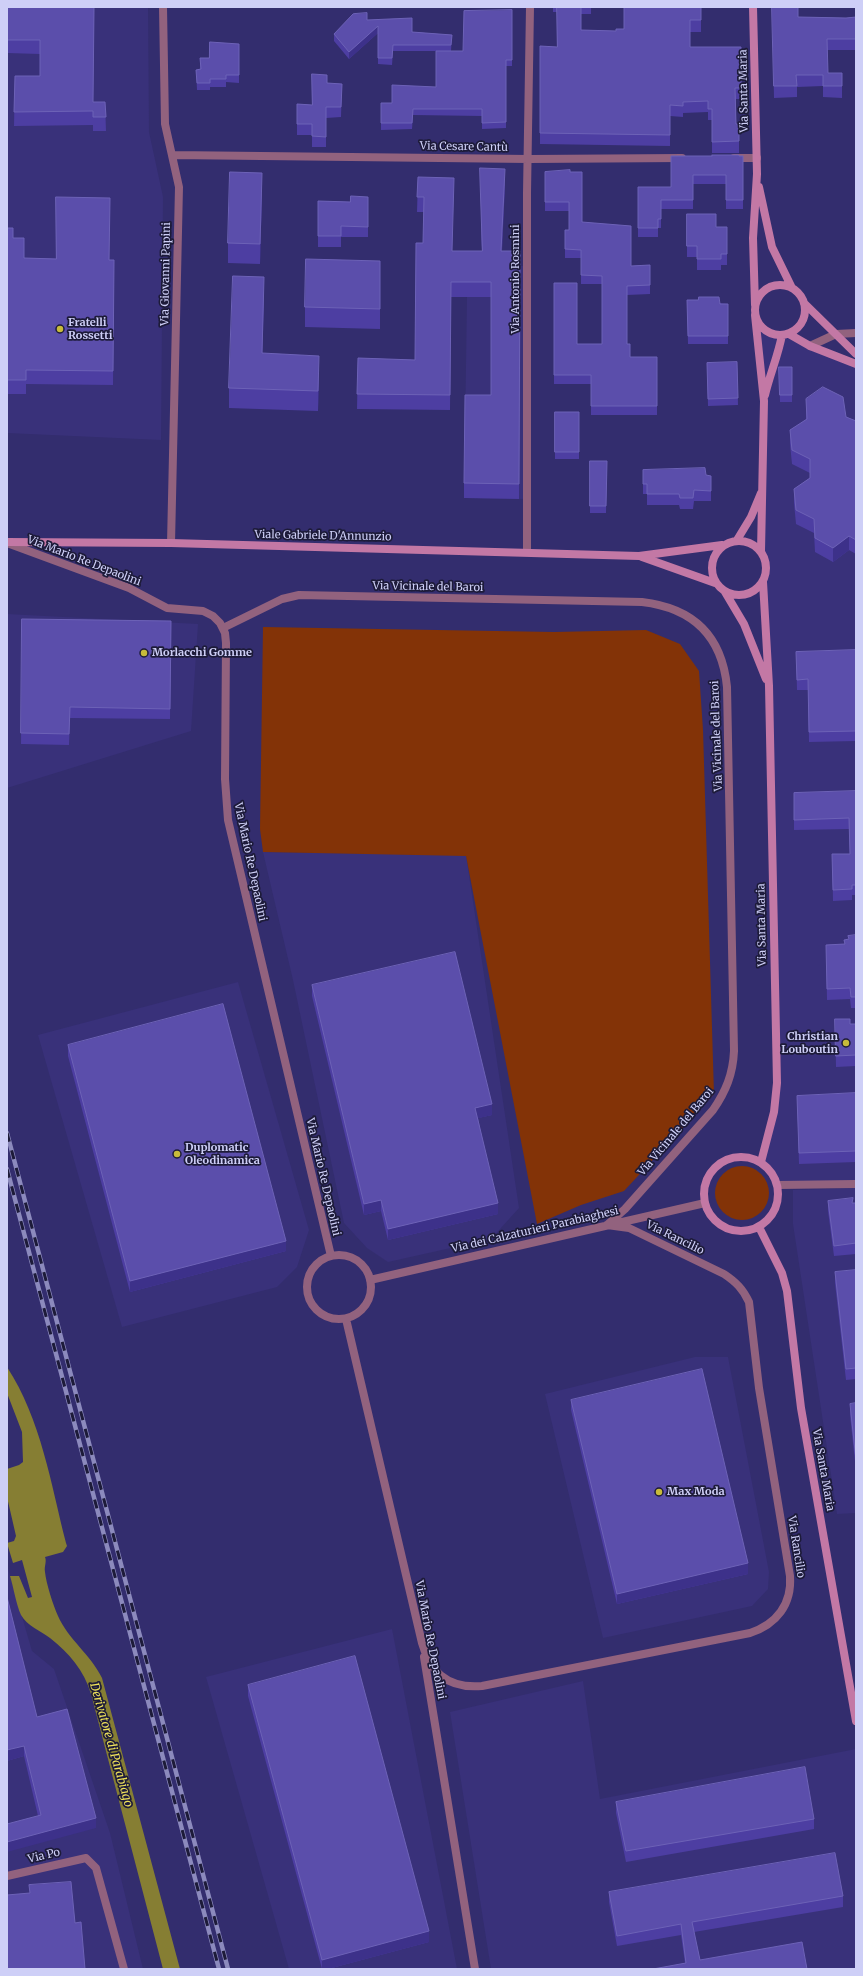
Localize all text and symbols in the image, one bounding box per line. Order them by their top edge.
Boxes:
street label: Via Santa Maria [737,49,751,133]
street label: Via Cesare Cantù [420,140,508,154]
street label: Via Giovanni Papini [158,222,174,326]
street label: Via Antonio Rosmini [509,224,523,334]
place label: Fratelli Rossetti [68,316,112,342]
marker: Fratelli Rossetti [55,324,65,334]
street label: Viale Gabriele D'Annunzio [254,528,392,544]
street label: Via Mario Re Depaolini [25,533,143,589]
street label: Via Vicinale del Baroi [373,579,483,595]
place label: Morlacchi Gomme [152,646,252,660]
marker: Morlacchi Gomme [139,648,149,658]
street label: Via Vicinale del Baroi [708,680,726,792]
street label: Via Mario Re Depaolini [231,802,269,922]
street label: Via Santa Maria [755,883,769,967]
place label: Christian Louboutin [781,1030,838,1056]
marker: Christian Louboutin [841,1038,851,1048]
street label: Via Vicinale del Baroi [635,1085,717,1179]
street label: Via Mario Re Depaolini [303,1117,343,1237]
place label: Duplomatic Oleodinamica [185,1141,260,1167]
marker: Duplomatic Oleodinamica [172,1149,182,1159]
street label: Via dei Calzaturieri Parabiaghesi [450,1204,620,1256]
street label: Via Rancilio [644,1218,706,1258]
street label: Via Santa Maria [809,1428,837,1512]
place label: Max Moda [667,1485,725,1499]
marker: Max Moda [654,1487,664,1497]
street label: Via Rancilio [785,1515,807,1579]
street label: Via Mario Re Depaolini [412,1579,448,1701]
water label: Derivatore di Parabiago [86,1681,136,1809]
street label: Via Po [27,1846,61,1866]

